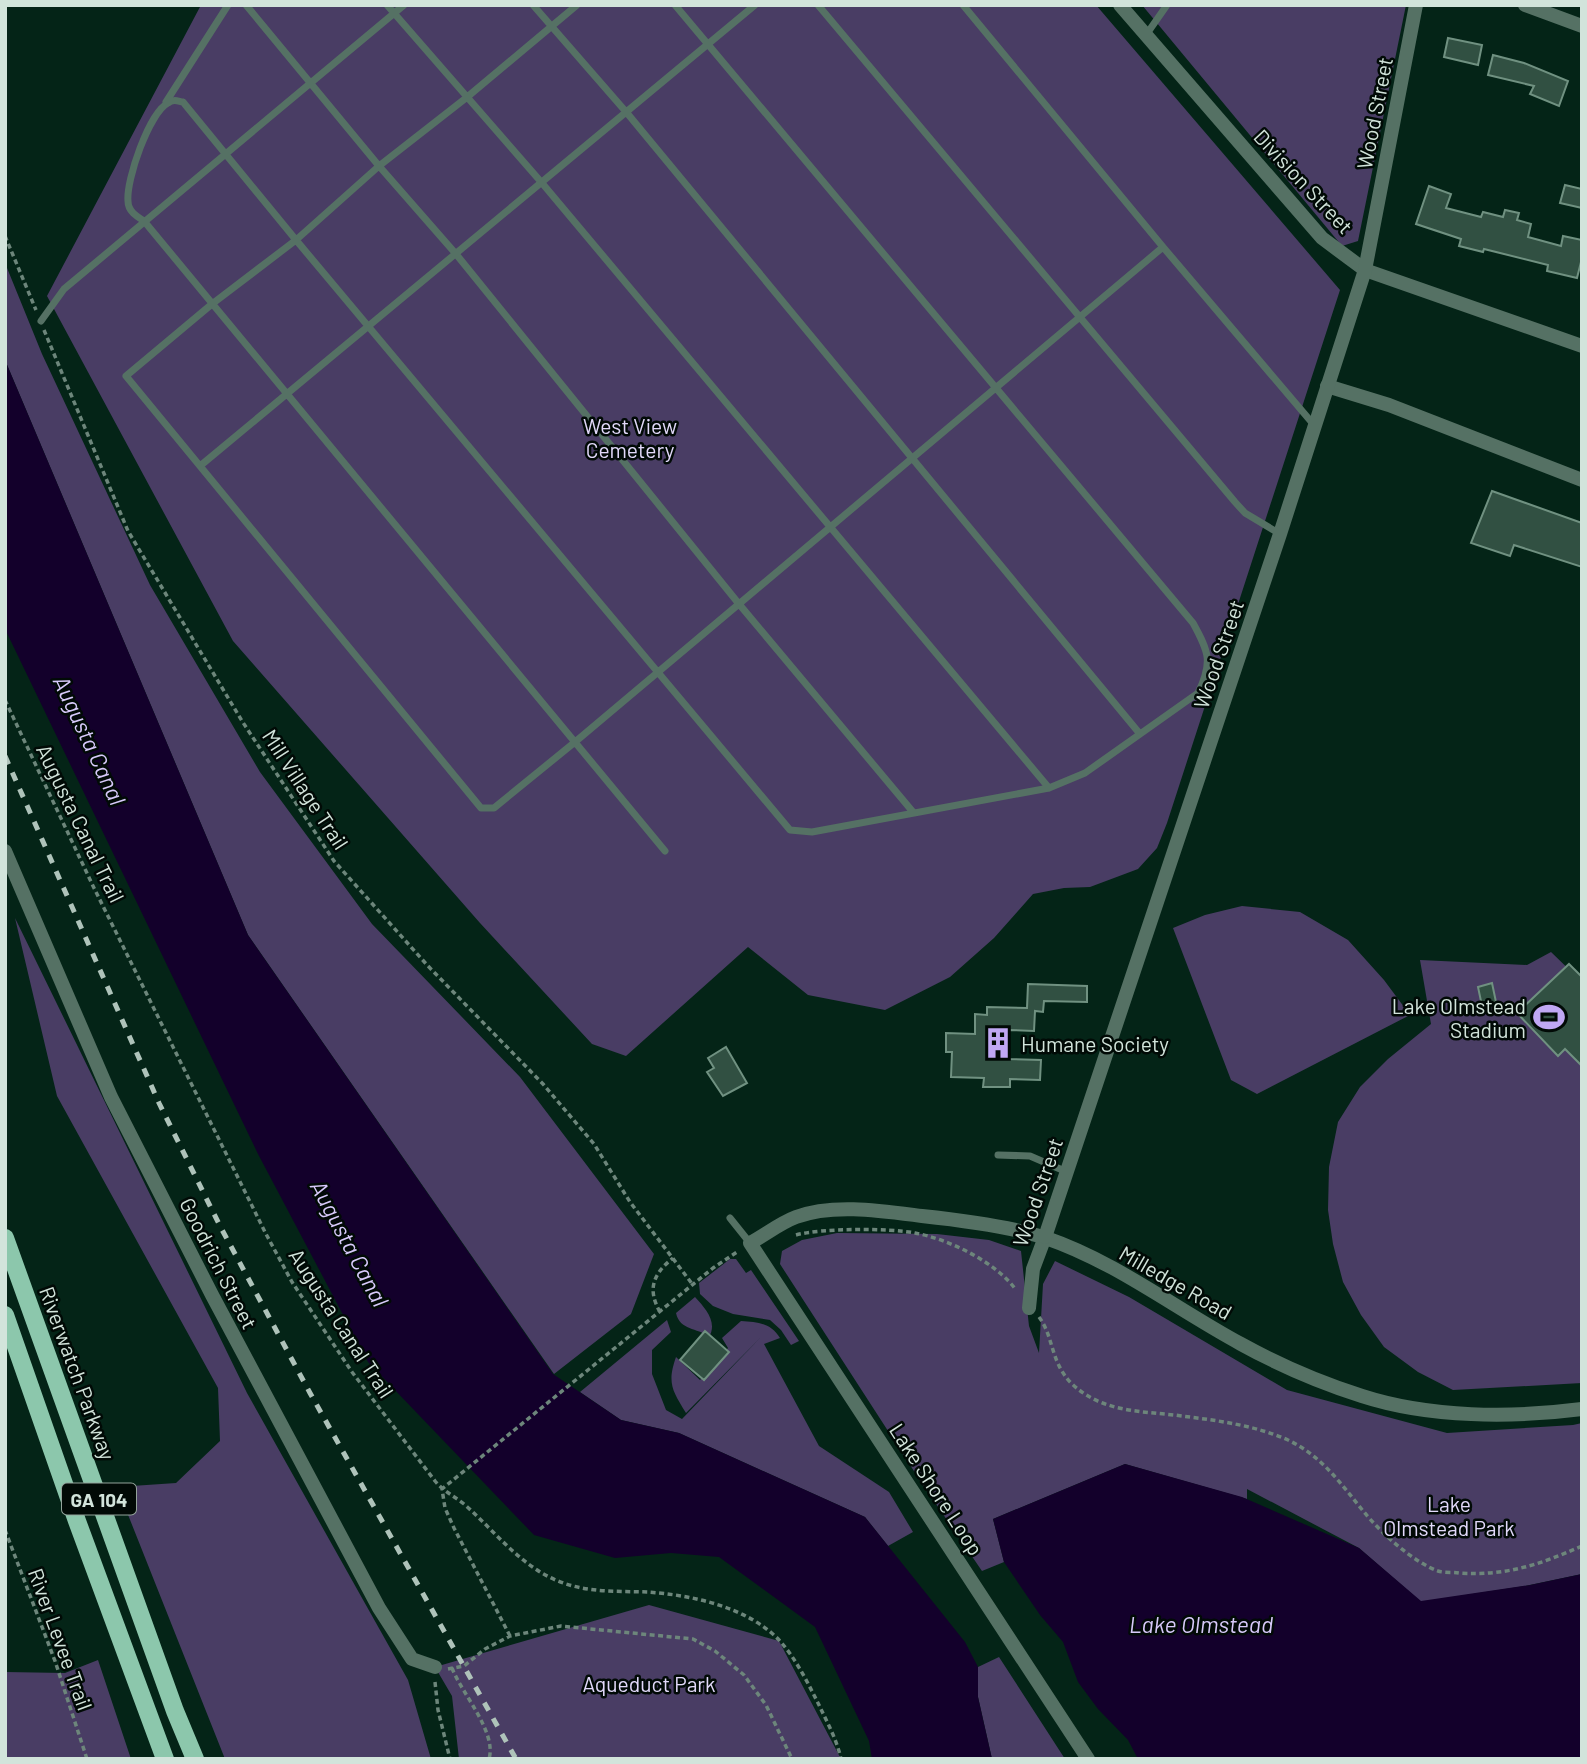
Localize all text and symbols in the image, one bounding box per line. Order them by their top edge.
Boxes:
street label: Wood Street [1351,55,1397,171]
street label: Division Street [1249,124,1359,238]
park label: West View Cemetery [583,413,677,462]
street label: Wood Street [1188,596,1248,712]
water label: Augusta Canal [48,671,132,809]
street label: Mill Village Trail [258,724,354,854]
street label: Augusta Canal Trail [32,740,130,906]
place label: Lake Olmstead Stadium [1392,993,1526,1042]
sports icon: Lake Olmstead Stadium [1532,1000,1566,1034]
building icon: Humane Society [981,1026,1015,1060]
place label: Humane Society [1021,1031,1169,1056]
street label: Wood Street [1007,1134,1067,1250]
water label: Augusta Canal [305,1175,395,1311]
street label: Goodrich Street [175,1193,263,1333]
street label: Milledge Road [1115,1240,1237,1324]
street label: Augusta Canal Trail [284,1244,400,1402]
street label: Riverwatch Parkway [35,1283,121,1464]
street label: Lake Shore Loop [885,1418,989,1560]
road number: GA 104 [62,1484,136,1514]
park label: Lake Olmstead Park [1383,1491,1515,1540]
street label: River Levee Trail [24,1565,98,1713]
water label: Lake Olmstead [1129,1610,1273,1638]
park label: Aqueduct Park [582,1671,716,1696]

